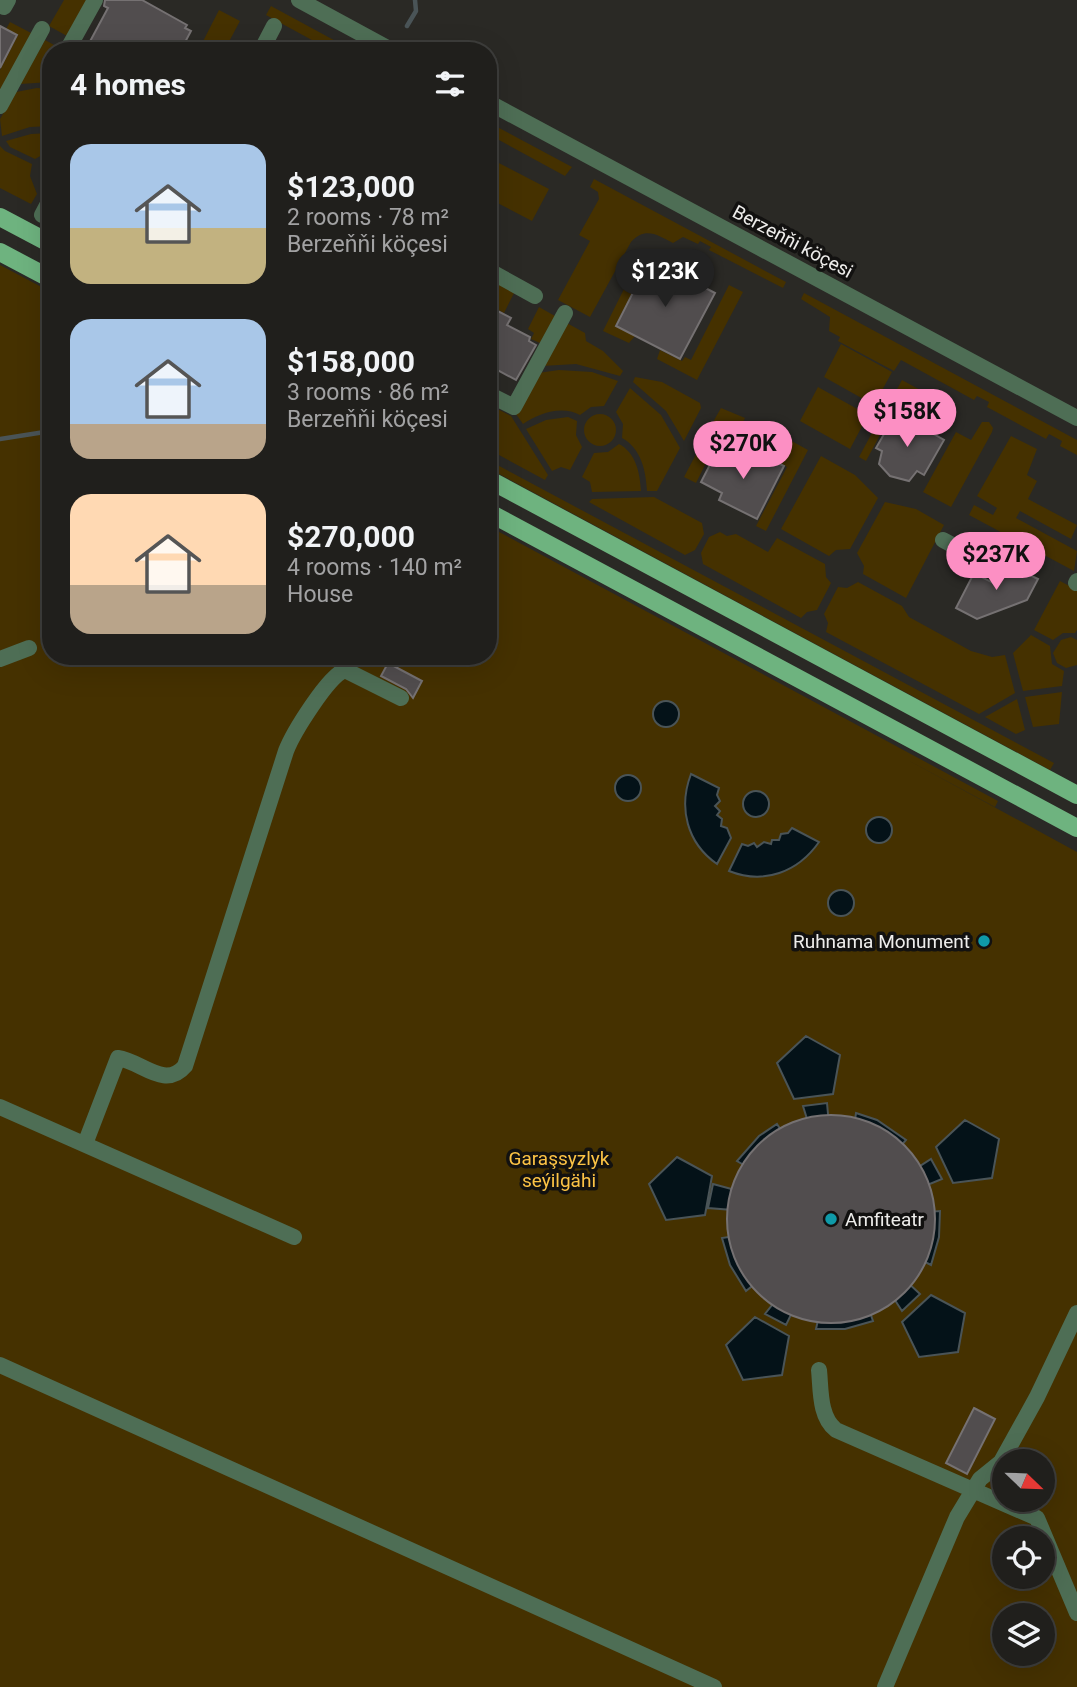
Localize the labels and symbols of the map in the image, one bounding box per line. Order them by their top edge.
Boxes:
street label: Berzeňňi köçesi [729,200,857,283]
pin: $123K [616,250,714,309]
pin: $158K [858,390,956,449]
pin: $270K [694,421,792,481]
pin: $237K [947,532,1045,592]
place label: Ruhnama Monument [793,930,970,953]
marker: Ruhnama Monument [976,933,992,949]
park label: Garaşsyzlyk seýilgähi [509,1147,610,1192]
place label: Amfiteatr [845,1208,924,1231]
marker: Amfiteatr [823,1211,839,1227]
north arrow [992,1449,1055,1512]

